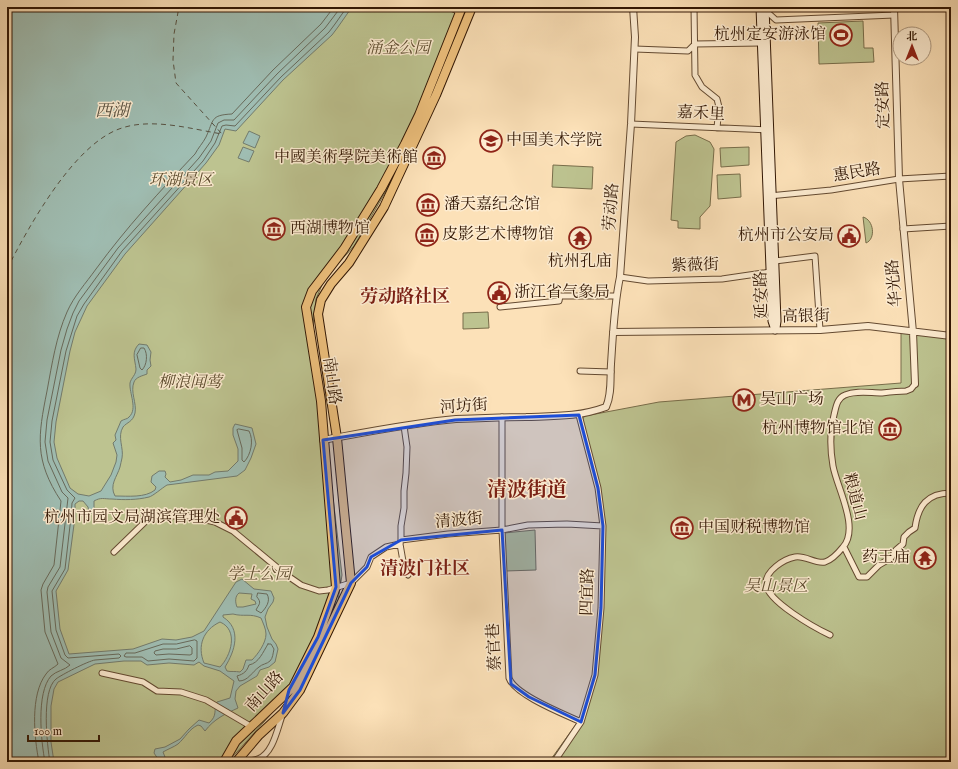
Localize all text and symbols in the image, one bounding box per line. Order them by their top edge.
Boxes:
sports icon: 杭州定安游泳馆 [828,22,854,48]
place label: 杭州定安游泳馆 [714,25,826,45]
north arrow [892,26,932,66]
text: 北 [907,30,918,44]
park label: 涌金公园 [366,39,433,59]
street label: 定安路 [873,81,895,129]
water label: 西湖 [95,101,132,122]
street label: 嘉禾里 [677,103,725,125]
school or university icon: 中国美术学院 [478,128,504,154]
place label: 中国美术学院 [506,131,602,151]
museum icon: 中國美術學院美術館 [421,145,447,171]
place label: 中國美術學院美術館 [274,148,418,168]
street label: 惠民路 [832,159,882,187]
park label: 环湖景区 [149,171,215,191]
street label: 劳动路 [600,182,624,232]
museum icon: 潘天嘉纪念馆 [415,192,441,218]
place label: 潘天嘉纪念馆 [444,195,540,215]
museum icon: 西湖博物馆 [261,216,287,242]
place label: 西湖博物馆 [290,219,370,239]
museum icon: 皮影艺术博物馆 [414,222,440,248]
public building icon: 杭州市公安局 [836,223,862,249]
place label: 皮影艺术博物馆 [442,225,554,245]
temple icon: 杭州孔庙 [567,225,593,251]
place label: 杭州市公安局 [738,226,834,246]
place label: 杭州孔庙 [548,252,612,272]
street label: 紫薇街 [671,255,719,277]
street label: 华光路 [883,258,907,308]
street label: 延安路 [752,271,772,319]
public building icon: 浙江省气象局 [486,280,512,306]
place label: 浙江省气象局 [514,283,610,303]
district label: 劳动路社区 [360,286,450,309]
street label: 高银街 [782,307,830,327]
street label: 南山路 [318,356,344,406]
park label: 柳浪闻莺 [158,373,224,393]
metro station icon: 吴山广场 [731,387,757,413]
place label: 吴山广场 [760,390,824,410]
street label: 河坊街 [439,395,489,419]
museum icon: 杭州博物馆北馆 [877,416,903,442]
place label: 杭州博物馆北馆 [762,419,874,439]
street label: 粮道山 [838,471,870,523]
district label: 清波街道 [487,478,567,503]
public building icon: 杭州市园文局湖滨管理处 [223,505,249,531]
place label: 杭州市园文局湖滨管理处 [44,508,220,528]
street label: 清波街 [434,509,484,533]
museum icon: 中国财税博物馆 [669,515,695,541]
place label: 中国财税博物馆 [698,518,810,538]
temple icon: 药王庙 [912,545,938,571]
place label: 药王庙 [862,548,910,568]
district label: 清波门社区 [380,558,470,581]
park label: 学士公园 [227,565,294,585]
street label: 四宜路 [577,568,599,616]
park label: 吴山景区 [744,577,810,597]
street label: 蔡官巷 [484,623,506,671]
street label: 南山路 [242,667,288,717]
scale bar [28,717,99,743]
text: 100 m [34,724,62,739]

